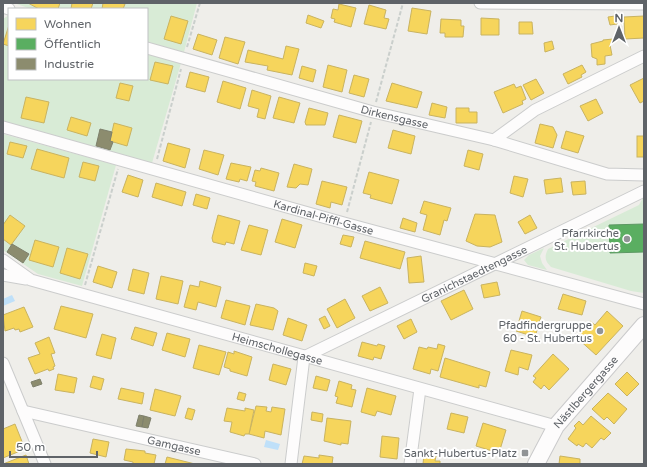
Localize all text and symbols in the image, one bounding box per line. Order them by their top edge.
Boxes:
legend [8,8,148,80]
north arrow [599,8,639,48]
text: N [615,12,623,25]
text: Wohnen [44,17,92,31]
text: Öffentlich [44,37,101,51]
text: Industrie [44,57,94,71]
street label: Dirkensgasse [359,103,430,132]
street label: Kardinal-Piffl-Gasse [272,197,375,238]
place label: Pfarrkirche St. Hubertus [554,227,619,253]
marker: Pfarrkirche St. Hubertus [622,234,632,244]
street label: Granichstaedtengasse [419,243,529,306]
place label: Pfadfindergruppe 60 - St. Hubertus [499,319,592,345]
marker: Pfadfindergruppe 60 - St. Hubertus [595,326,605,336]
street label: Heimschollegasse [230,330,324,368]
street label: Nästlbergergasse [551,354,621,431]
scale bar [10,433,97,459]
street label: Gamgasse [146,434,202,458]
text: 50 m [16,440,45,454]
place label: Sankt-Hubertus-Platz [404,447,518,460]
marker: Sankt-Hubertus-Platz [520,448,530,458]

